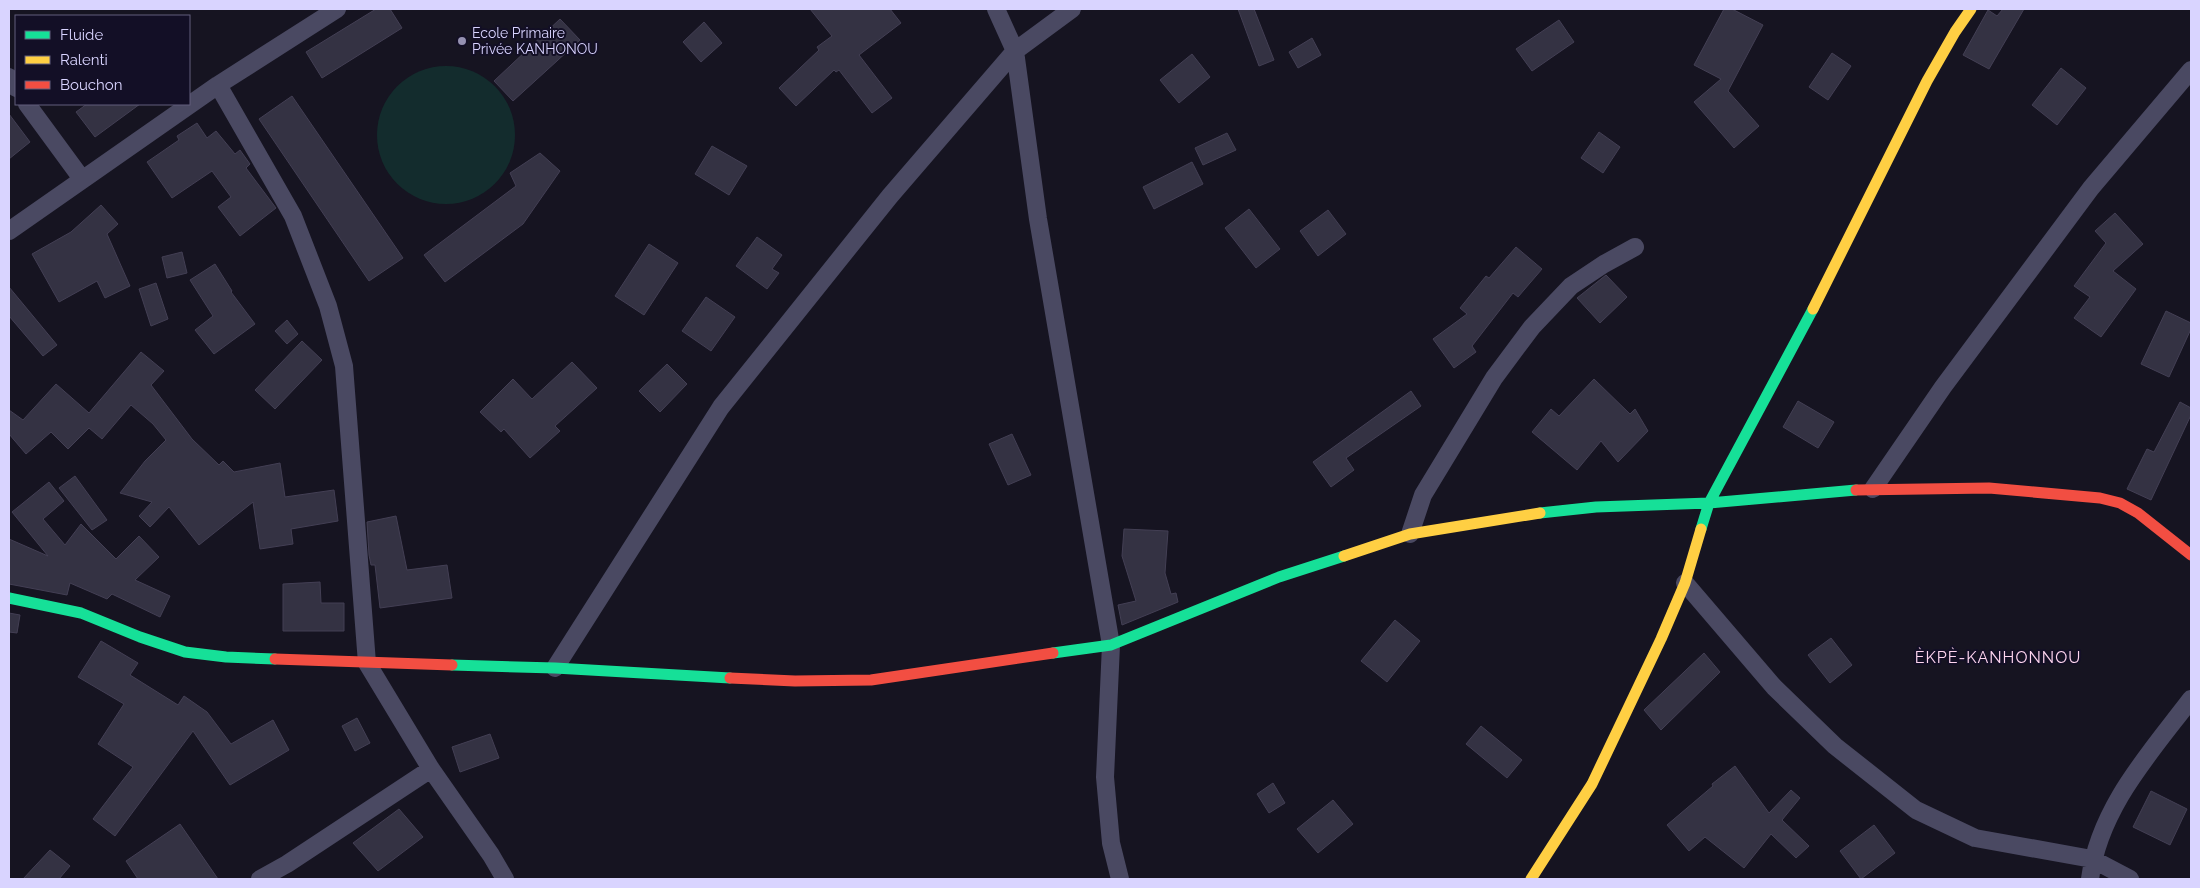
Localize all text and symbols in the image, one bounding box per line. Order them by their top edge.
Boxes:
legend [15,15,190,105]
place label: Ecole Primaire Privée KANHONOU [472,25,598,57]
text: Fluide [60,26,103,44]
marker: Ecole Primaire Privée KANHONOU [456,35,468,47]
text: Ralenti [60,51,108,69]
text: Bouchon [60,76,122,94]
district label: ÈKPÈ-KANHONNOU [1915,647,2081,667]

